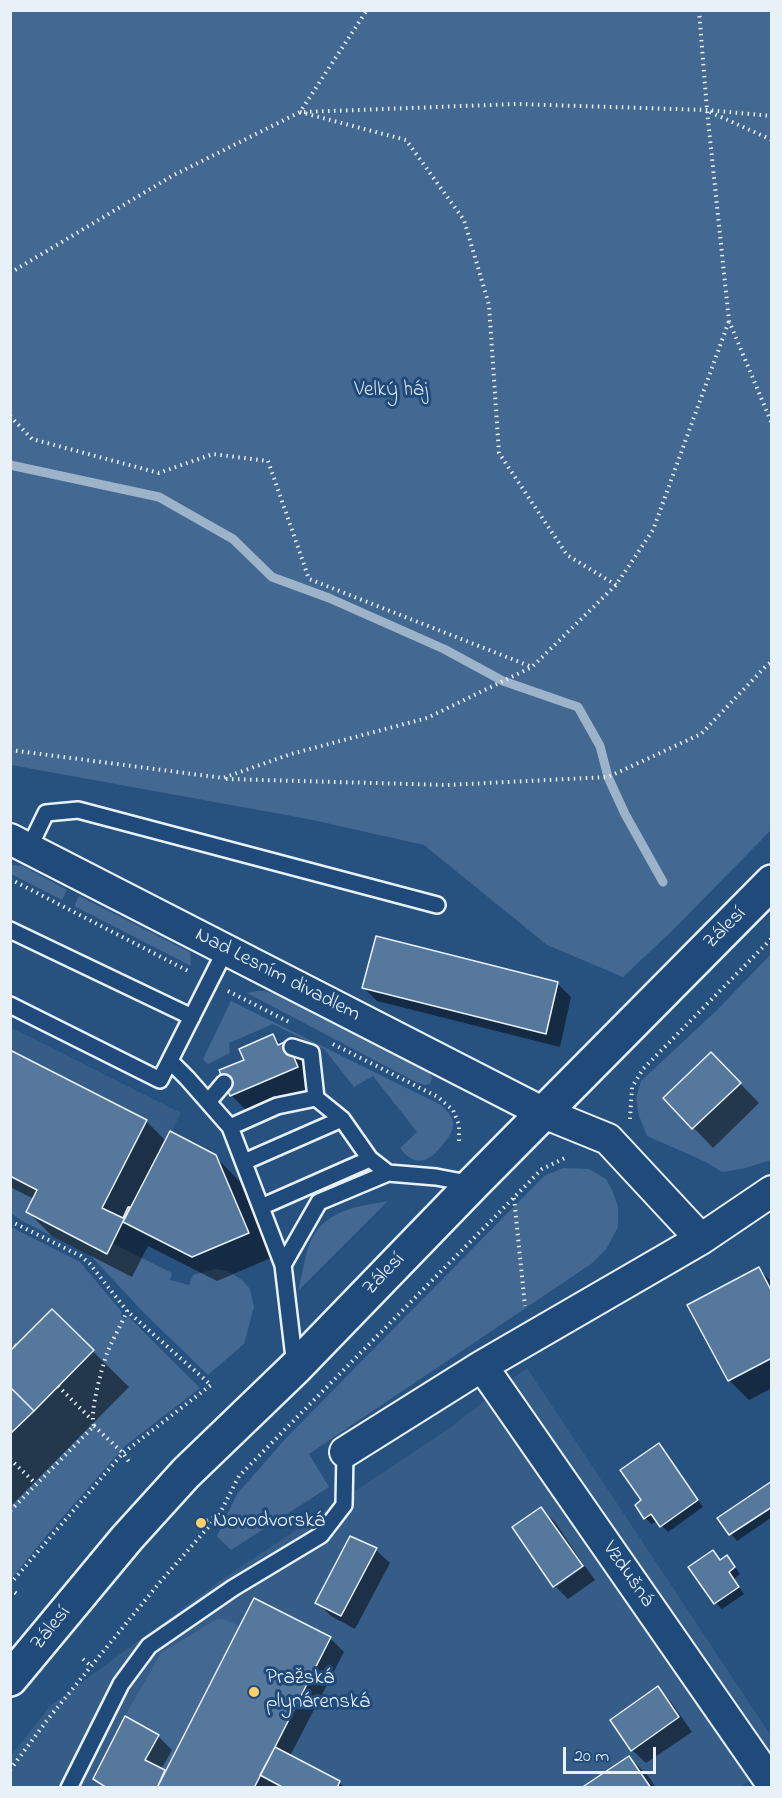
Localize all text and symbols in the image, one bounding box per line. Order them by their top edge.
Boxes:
park label: Velký háj [354,379,428,405]
street label: Zálesí [699,902,753,956]
street label: Nad Lesním divadlem [190,923,364,1029]
street label: Zálesí [359,1248,411,1302]
place label: Novodvorská [213,1510,325,1536]
marker: Novodvorská [194,1516,208,1530]
street label: Vzdušná [595,1537,659,1613]
street label: Zálesí [26,1602,78,1656]
place label: Pražská plynárenská [266,1667,370,1717]
marker: Pražská plynárenská [247,1685,261,1699]
scale bar [566,1735,659,1773]
text: 20 m [574,1744,609,1770]

